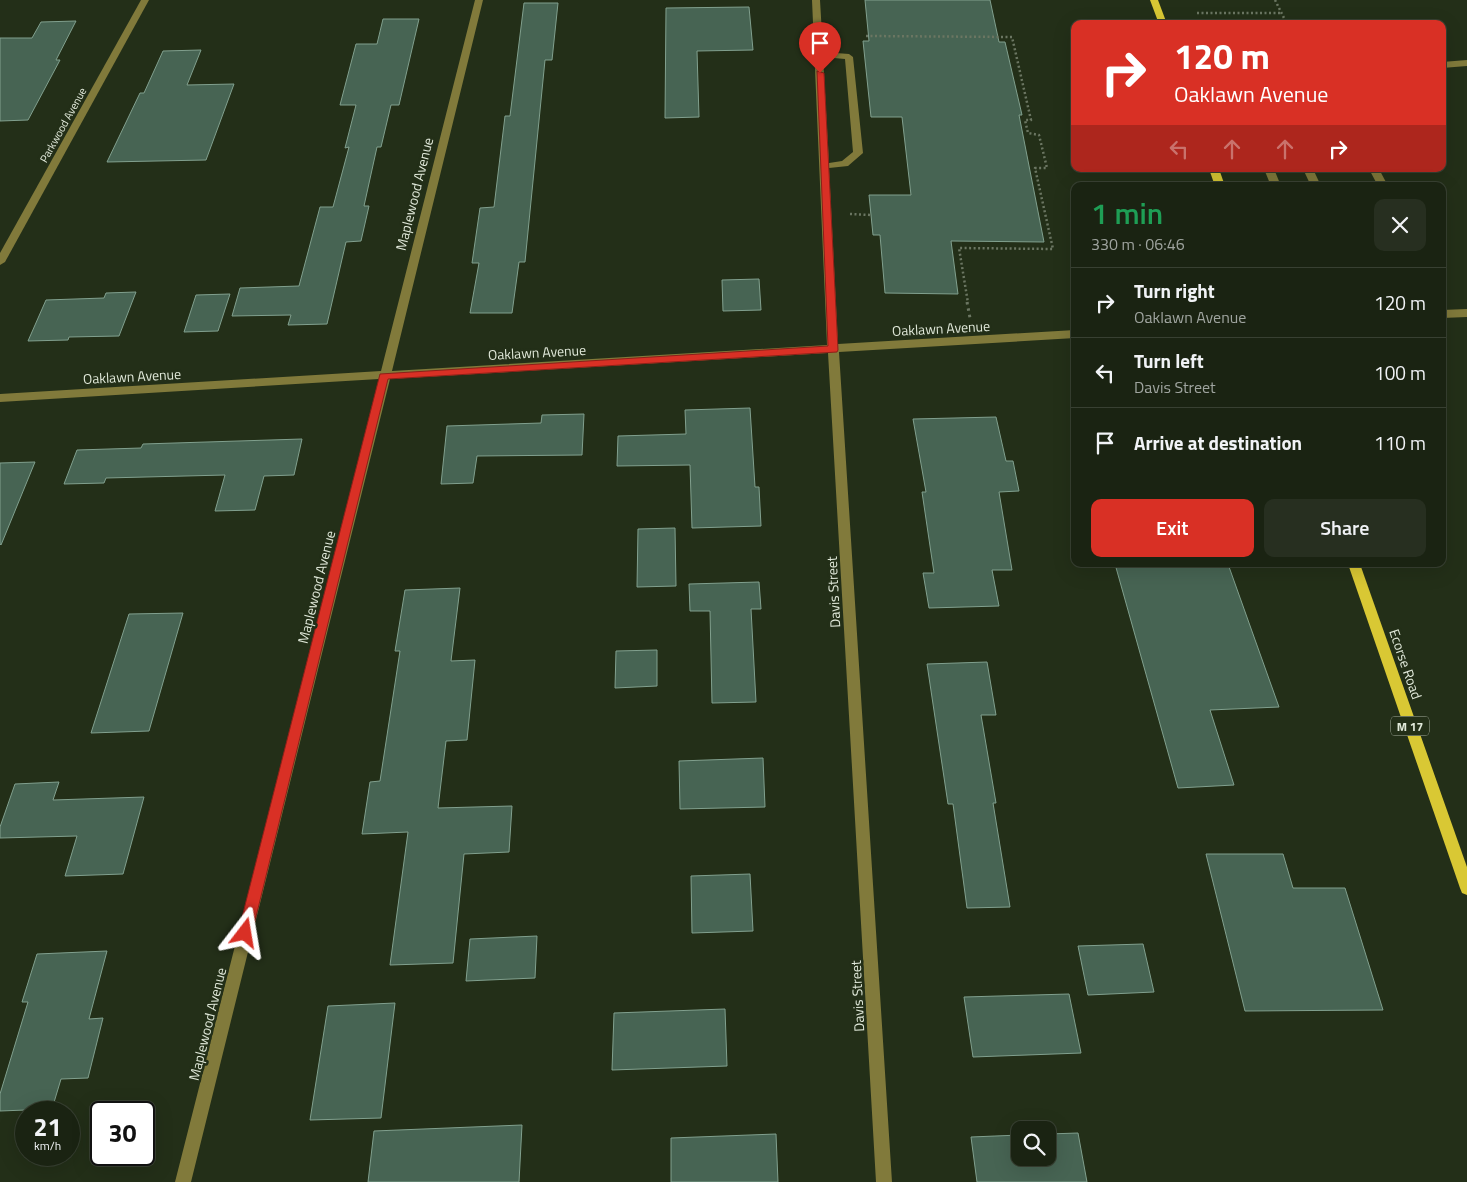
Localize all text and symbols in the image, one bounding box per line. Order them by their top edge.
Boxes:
pin [799,22,841,73]
icon: arrive [806,29,834,57]
text: 120 m [1174,29,1270,83]
icon: right [1091,40,1156,105]
text: Oaklawn Avenue [1174,77,1328,111]
street label: Parkwood Avenue [36,84,90,165]
street label: Maplewood Avenue [390,135,438,253]
icon: left [1165,135,1193,163]
icon: ahead [1218,135,1246,163]
icon: ahead [1271,135,1299,163]
icon: right [1324,135,1352,163]
text: 1 min [1091,190,1163,236]
button: close [1374,199,1426,251]
text: 330 m · 06:46 [1091,232,1185,256]
text: Turn right [1134,276,1215,305]
text: 120 m [1374,288,1426,317]
icon: right [1091,289,1119,317]
text: Oaklawn Avenue [1134,305,1246,329]
street label: Oaklawn Avenue [891,315,991,341]
street label: Oaklawn Avenue [487,339,587,365]
text: Turn left [1134,346,1204,375]
text: 100 m [1374,358,1426,387]
icon: left [1091,359,1119,387]
street label: Oaklawn Avenue [82,363,182,389]
text: Davis Street [1134,375,1216,399]
text: Arrive at destination [1134,428,1302,457]
text: 110 m [1374,428,1426,457]
icon: arrive [1091,429,1119,457]
button: Exit [1091,499,1254,557]
button: Share [1264,499,1426,557]
street label: Maplewood Avenue [292,528,340,646]
street label: Davis Street [821,556,845,628]
street label: Ecorse Road [1384,626,1428,702]
road number: M 17 [1391,716,1429,736]
position arrow [218,906,270,958]
street label: Davis Street [845,960,869,1032]
street label: Maplewood Avenue [183,965,231,1083]
speed limit sign: 30 [90,1101,155,1166]
text: 21 [33,1108,62,1146]
map controls [1011,1121,1056,1166]
button: search [1011,1121,1056,1166]
text: km/h [34,1136,61,1155]

